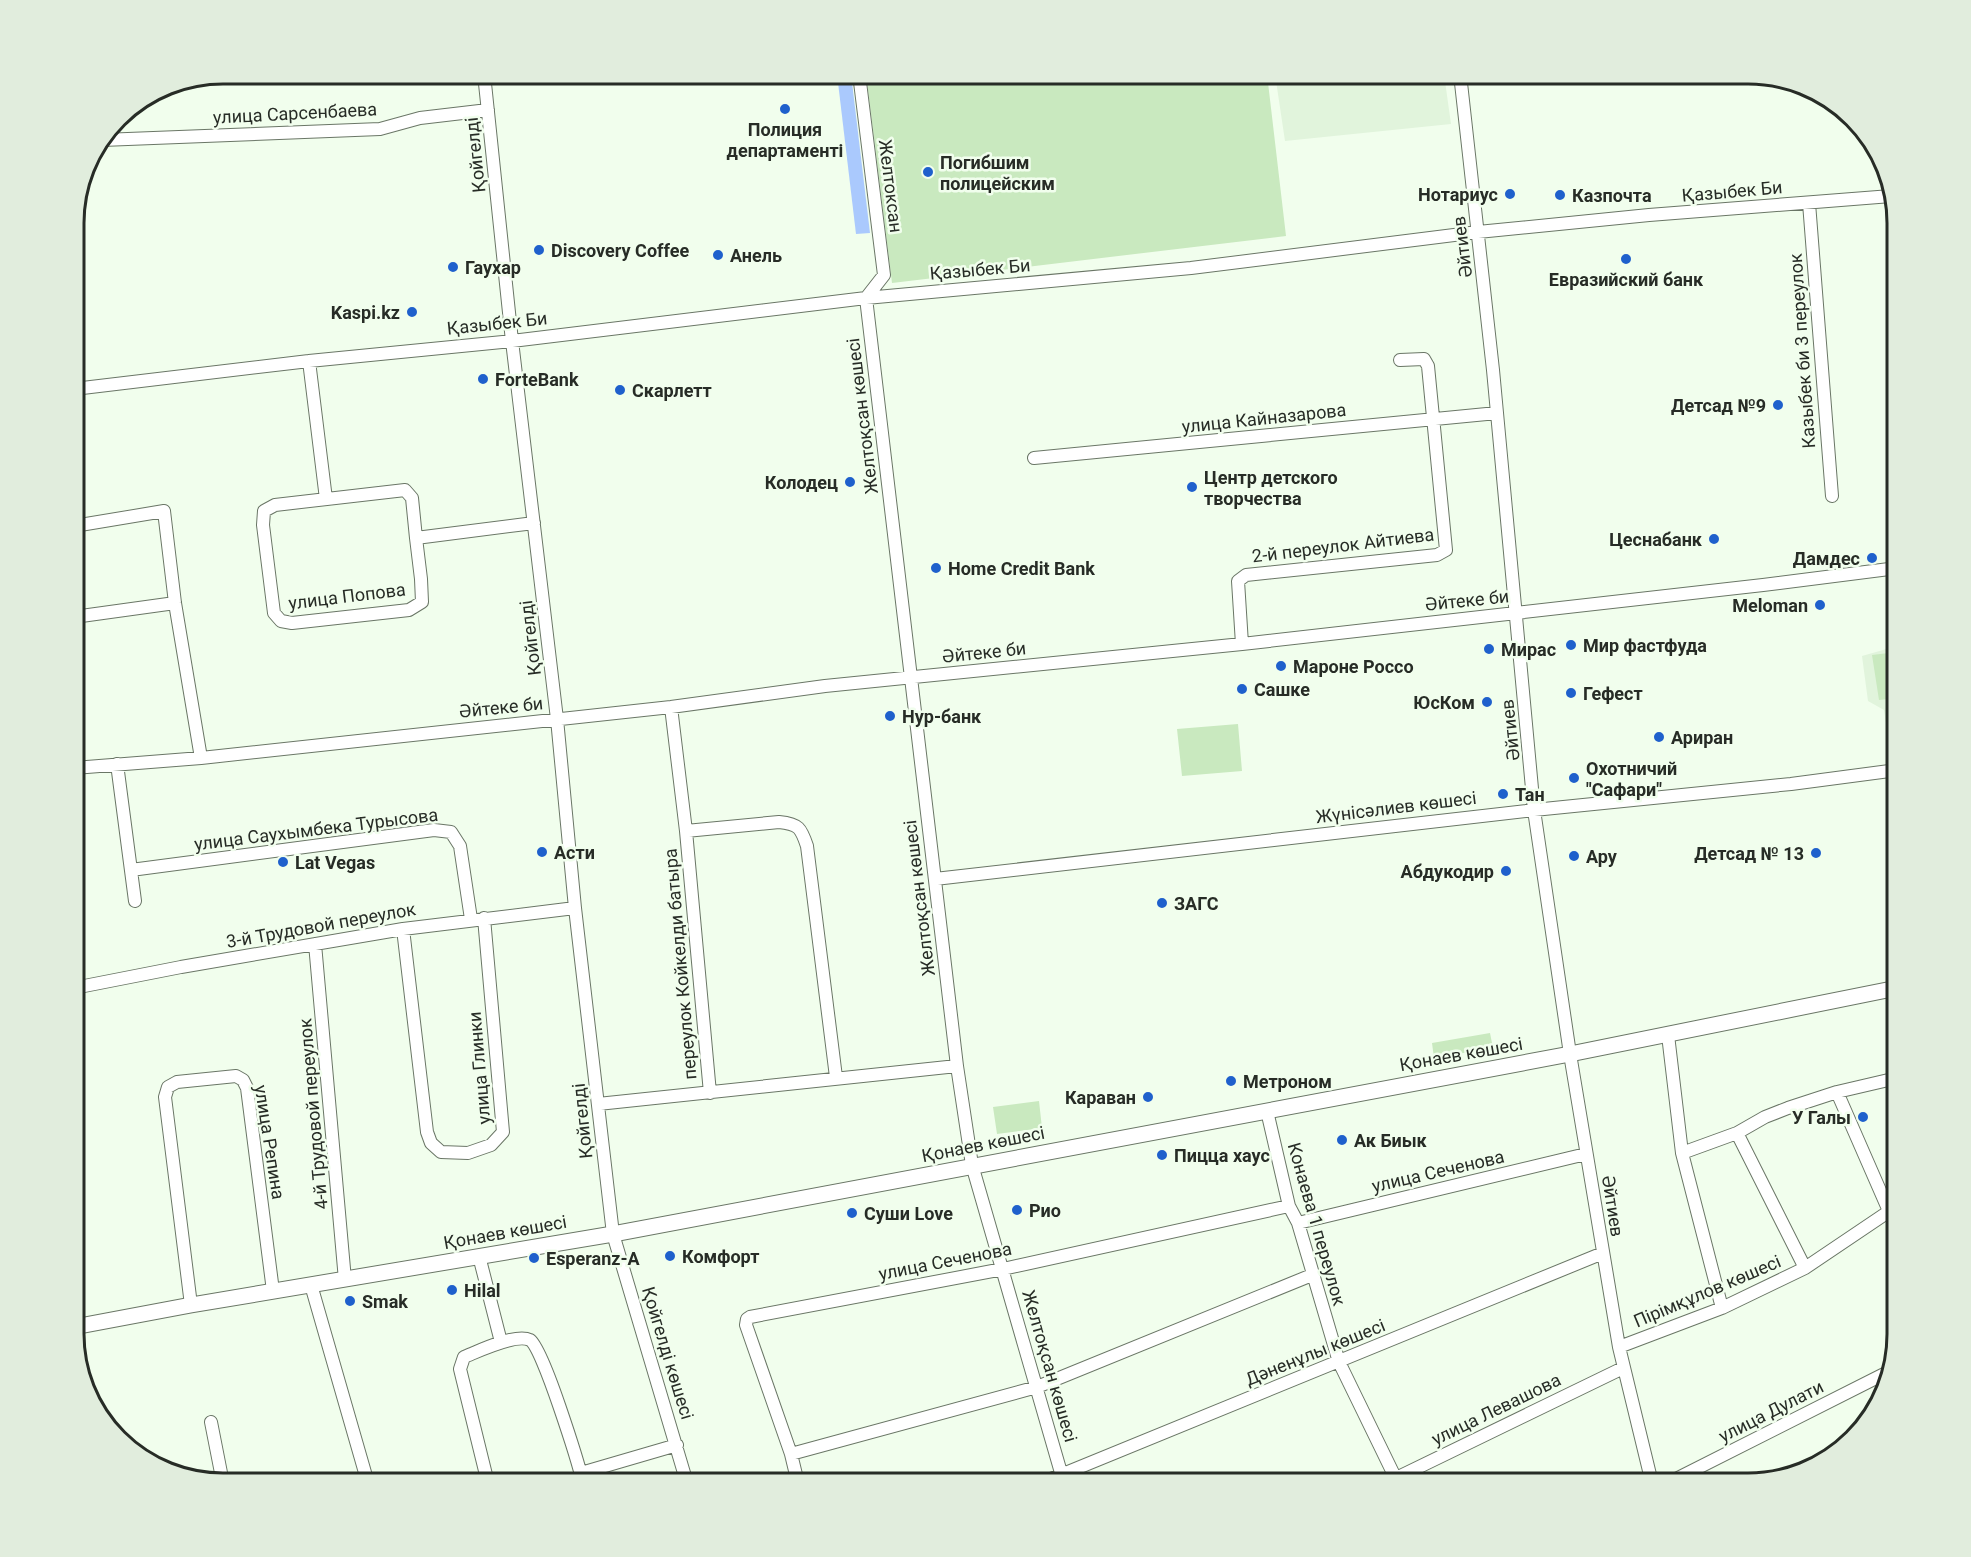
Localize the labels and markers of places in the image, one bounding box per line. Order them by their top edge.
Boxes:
marker: Полиция департаменті [778,102,792,116]
place label: Полиция департаменті [727,119,843,161]
place label: Погибшим полицейским [940,152,1055,194]
marker: Погибшим полицейским [921,165,935,179]
place label: Нотариус [1418,184,1498,205]
place label: Казпочта [1572,185,1652,206]
marker: Нотариус [1503,187,1517,201]
marker: Казпочта [1553,188,1567,202]
place label: Discovery Coffee [551,240,689,261]
marker: Discovery Coffee [532,243,546,257]
place label: Анель [730,245,782,266]
marker: Анель [711,248,725,262]
marker: Евразийский банк [1619,252,1633,266]
place label: Гаухар [465,257,521,278]
marker: Гаухар [446,260,460,274]
place label: Евразийский банк [1549,269,1704,290]
place label: Kaspi.kz [331,302,400,323]
marker: Kaspi.kz [405,305,419,319]
place label: ForteBank [495,369,579,390]
marker: ForteBank [476,372,490,386]
place label: Скарлетт [632,380,712,401]
marker: Скарлетт [613,383,627,397]
place label: Детсад №9 [1671,395,1766,416]
marker: Детсад №9 [1771,398,1785,412]
place label: Центр детского творчества [1204,467,1338,509]
place label: Колодец [765,472,838,493]
marker: Колодец [843,475,857,489]
marker: Центр детского творчества [1185,480,1199,494]
place label: Цеснабанк [1609,529,1703,550]
marker: Цеснабанк [1707,532,1721,546]
place label: Дамдес [1793,548,1860,569]
marker: Дамдес [1865,551,1879,565]
place label: Home Credit Bank [948,558,1095,579]
marker: Home Credit Bank [929,561,943,575]
place label: Meloman [1732,595,1808,616]
marker: Meloman [1813,598,1827,612]
place label: Мир фастфуда [1583,635,1707,656]
marker: Мир фастфуда [1564,638,1578,652]
place label: Мирас [1501,639,1556,660]
marker: Мирас [1482,642,1496,656]
place label: Мароне Россо [1293,656,1414,677]
marker: Мароне Россо [1274,659,1288,673]
place label: Сашке [1254,679,1310,700]
marker: Сашке [1235,682,1249,696]
place label: Гефест [1583,683,1643,704]
marker: Гефест [1564,686,1578,700]
place label: ЮсКом [1413,692,1475,713]
marker: ЮсКом [1480,695,1494,709]
place label: Нур-банк [902,706,982,727]
marker: Нур-банк [883,709,897,723]
place label: Ариран [1671,727,1733,748]
marker: Ариран [1652,730,1666,744]
place label: Охотничий "Сафари" [1586,758,1677,800]
marker: Охотничий "Сафари" [1567,771,1581,785]
place label: Тан [1515,784,1545,805]
marker: Тан [1496,787,1510,801]
place label: Асти [554,842,595,863]
place label: Детсад № 13 [1694,843,1804,864]
marker: Асти [535,845,549,859]
place label: Ару [1586,846,1618,867]
marker: Детсад № 13 [1809,846,1823,860]
marker: Ару [1567,849,1581,863]
place label: Lat Vegas [295,852,375,873]
marker: Lat Vegas [276,855,290,869]
place label: Абдукодир [1401,861,1494,882]
marker: Абдукодир [1499,864,1513,878]
place label: ЗАГС [1174,893,1219,914]
marker: ЗАГС [1155,896,1169,910]
place label: Метроном [1243,1071,1332,1092]
marker: Метроном [1224,1074,1238,1088]
place label: Караван [1065,1087,1136,1108]
marker: Караван [1141,1090,1155,1104]
place label: У Галы [1792,1107,1851,1128]
marker: У Галы [1856,1110,1870,1124]
place label: Ак Биык [1354,1130,1428,1151]
marker: Ак Биык [1335,1133,1349,1147]
place label: Пицца хаус [1174,1145,1270,1166]
marker: Пицца хаус [1155,1148,1169,1162]
place label: Рио [1029,1200,1061,1221]
place label: Суши Love [864,1203,953,1224]
marker: Рио [1010,1203,1024,1217]
marker: Суши Love [845,1206,859,1220]
place label: Комфорт [682,1246,759,1267]
place label: Esperanz-A [546,1248,640,1269]
marker: Комфорт [663,1249,677,1263]
marker: Esperanz-A [527,1251,541,1265]
place label: Hilal [464,1280,501,1301]
marker: Hilal [445,1283,459,1297]
place label: Smak [362,1291,408,1312]
marker: Smak [343,1294,357,1308]

